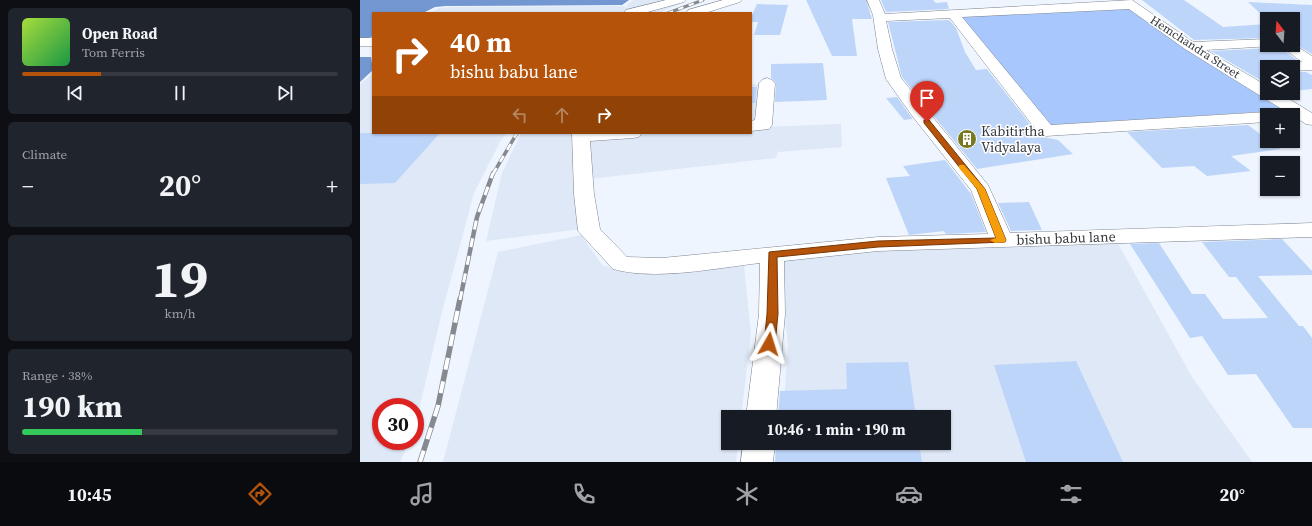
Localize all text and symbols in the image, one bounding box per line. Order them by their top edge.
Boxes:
street label: Hemchandra Street [1147,12,1243,82]
north arrow [1260,12,1300,52]
map controls [1260,12,1300,196]
text: Open Road [82,23,157,44]
text: 40 m [450,23,512,61]
icon: right [384,28,436,80]
text: Tom Ferris [82,44,145,61]
text: bishu babu lane [450,59,578,84]
button: layers [1260,60,1300,100]
pin [910,81,944,122]
icon: previous [64,82,86,104]
icon: pause [169,82,191,104]
icon: next [274,82,296,104]
icon: arrive [916,87,938,109]
icon: left [509,104,531,126]
icon: ahead [551,104,573,126]
icon: right [593,104,615,126]
button: + [1260,108,1300,148]
place label: Kabitirtha Vidyalaya [981,121,1045,157]
building icon: Kabitirtha Vidyalaya [956,128,978,150]
text: Climate [22,146,67,163]
button: − [1260,156,1300,196]
text: 20° [159,165,201,206]
text: − [22,171,34,201]
text: + [326,171,338,201]
street label: bishu babu lane [1016,226,1116,250]
text: 19 [152,243,208,314]
text: km/h [165,305,195,322]
position arrow [748,323,790,365]
text: Range · 38% [22,367,93,384]
text: 190 km [22,386,122,427]
speed limit sign: 30 [372,398,424,450]
text: 10:46 · 1 min · 190 m [767,419,906,440]
icon: directions [246,480,274,508]
icon: music [408,480,436,508]
icon: phone [570,480,598,508]
icon: climate [733,480,761,508]
icon: car [895,480,923,508]
icon: filters [1057,480,1085,508]
text: 10:45 [67,482,112,507]
text: 20° [1219,482,1245,507]

